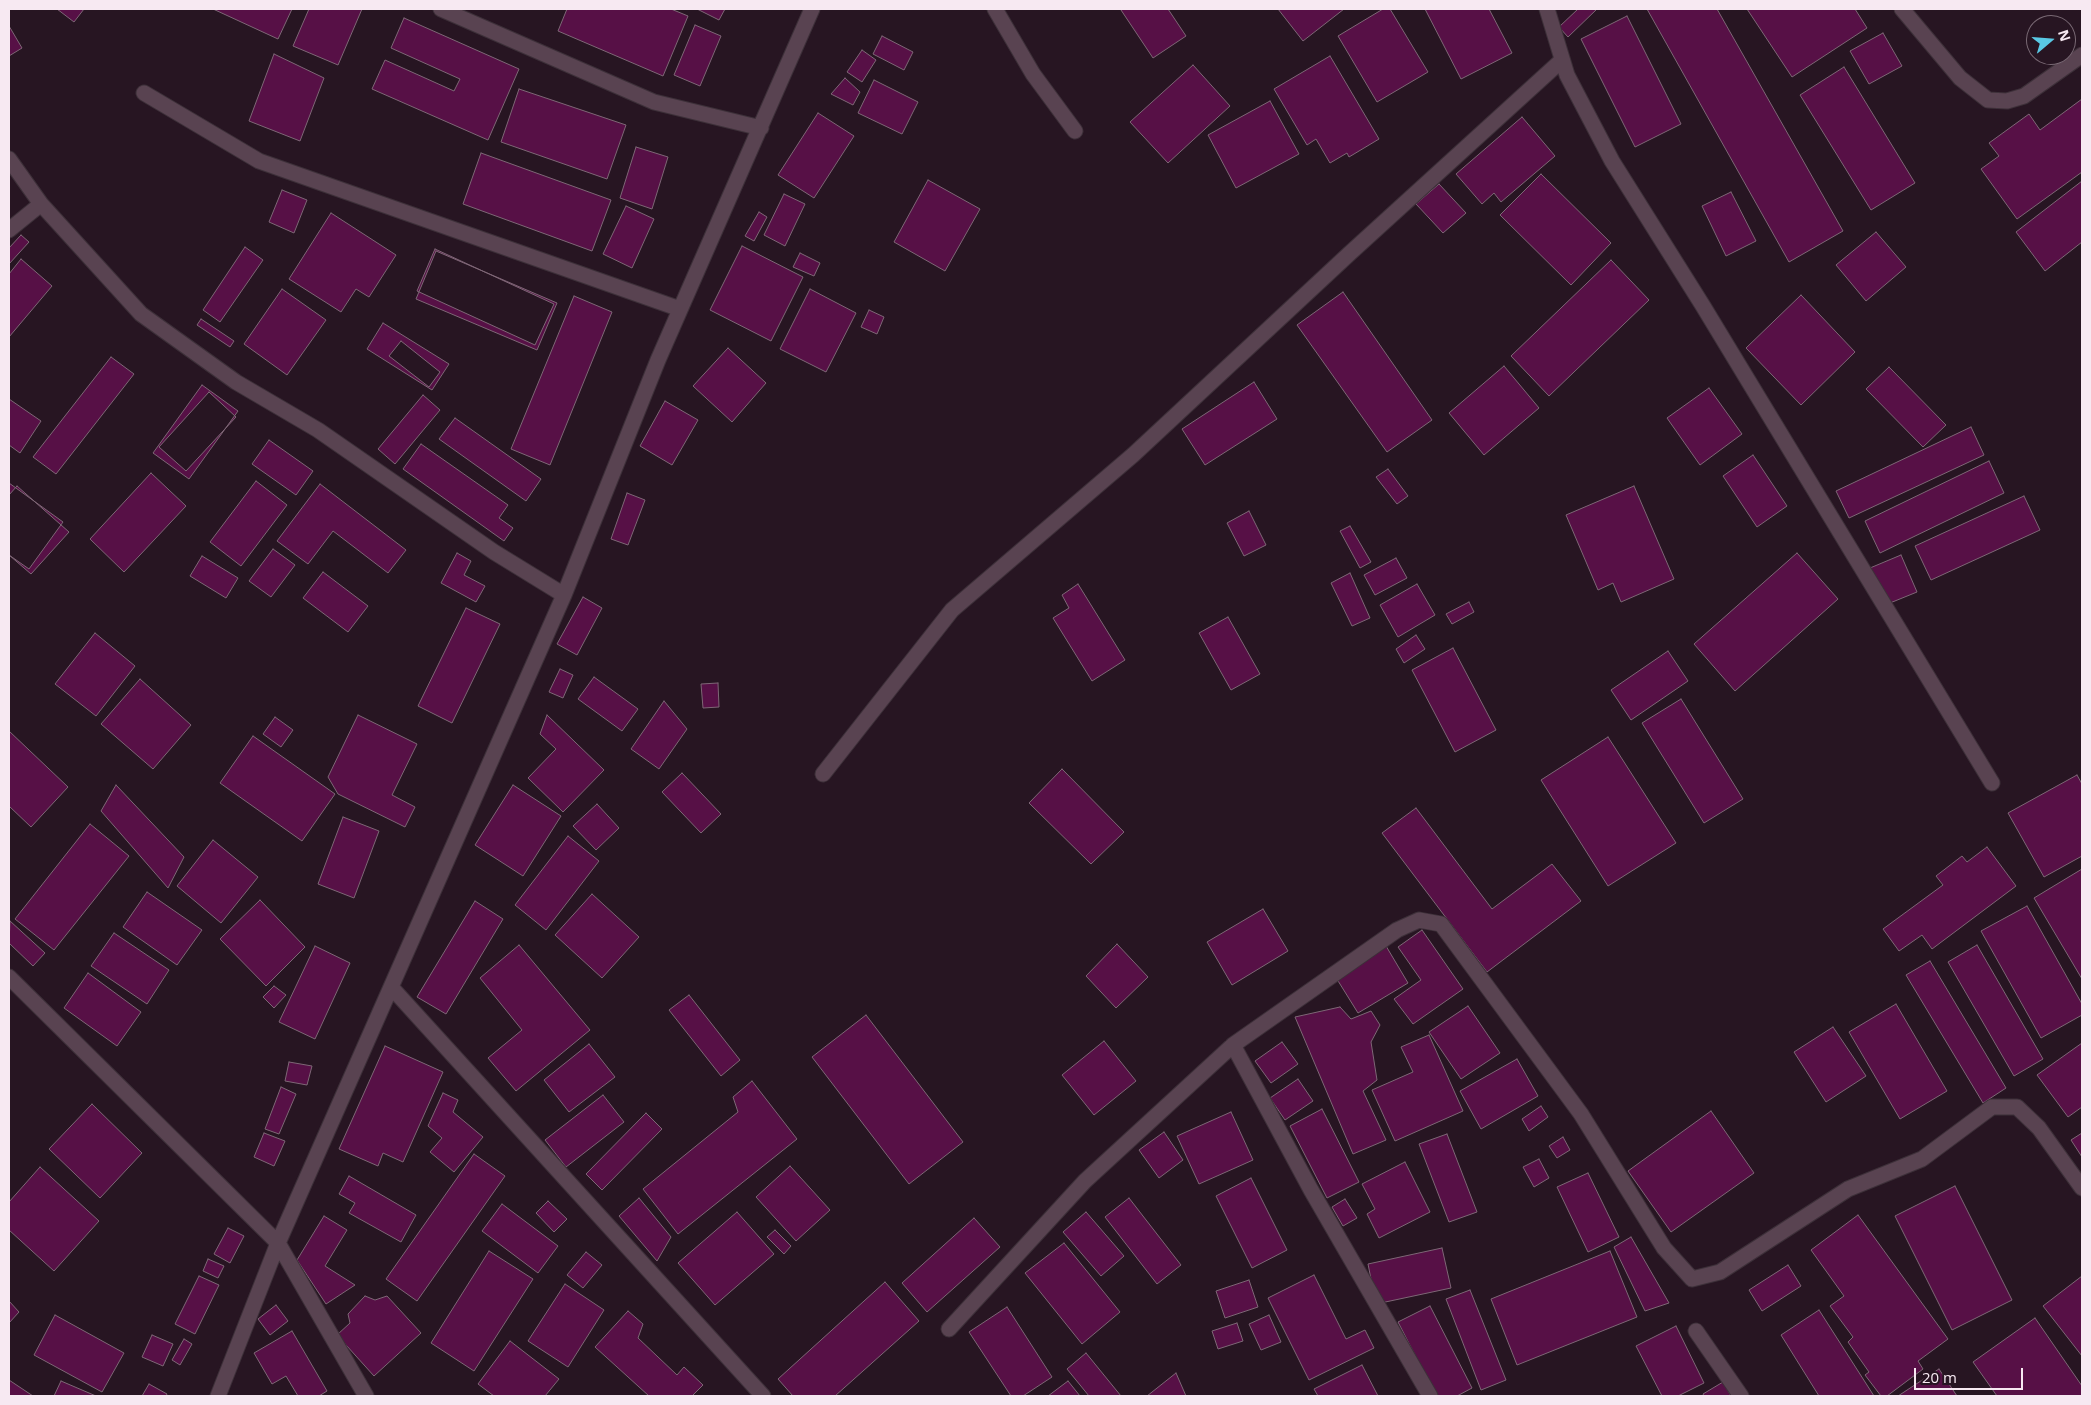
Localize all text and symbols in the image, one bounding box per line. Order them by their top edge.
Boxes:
north arrow [2026,15,2076,65]
text: N [2054,27,2076,44]
scale bar [1916,1358,2025,1390]
text: 20 m [1922,1367,1957,1387]

